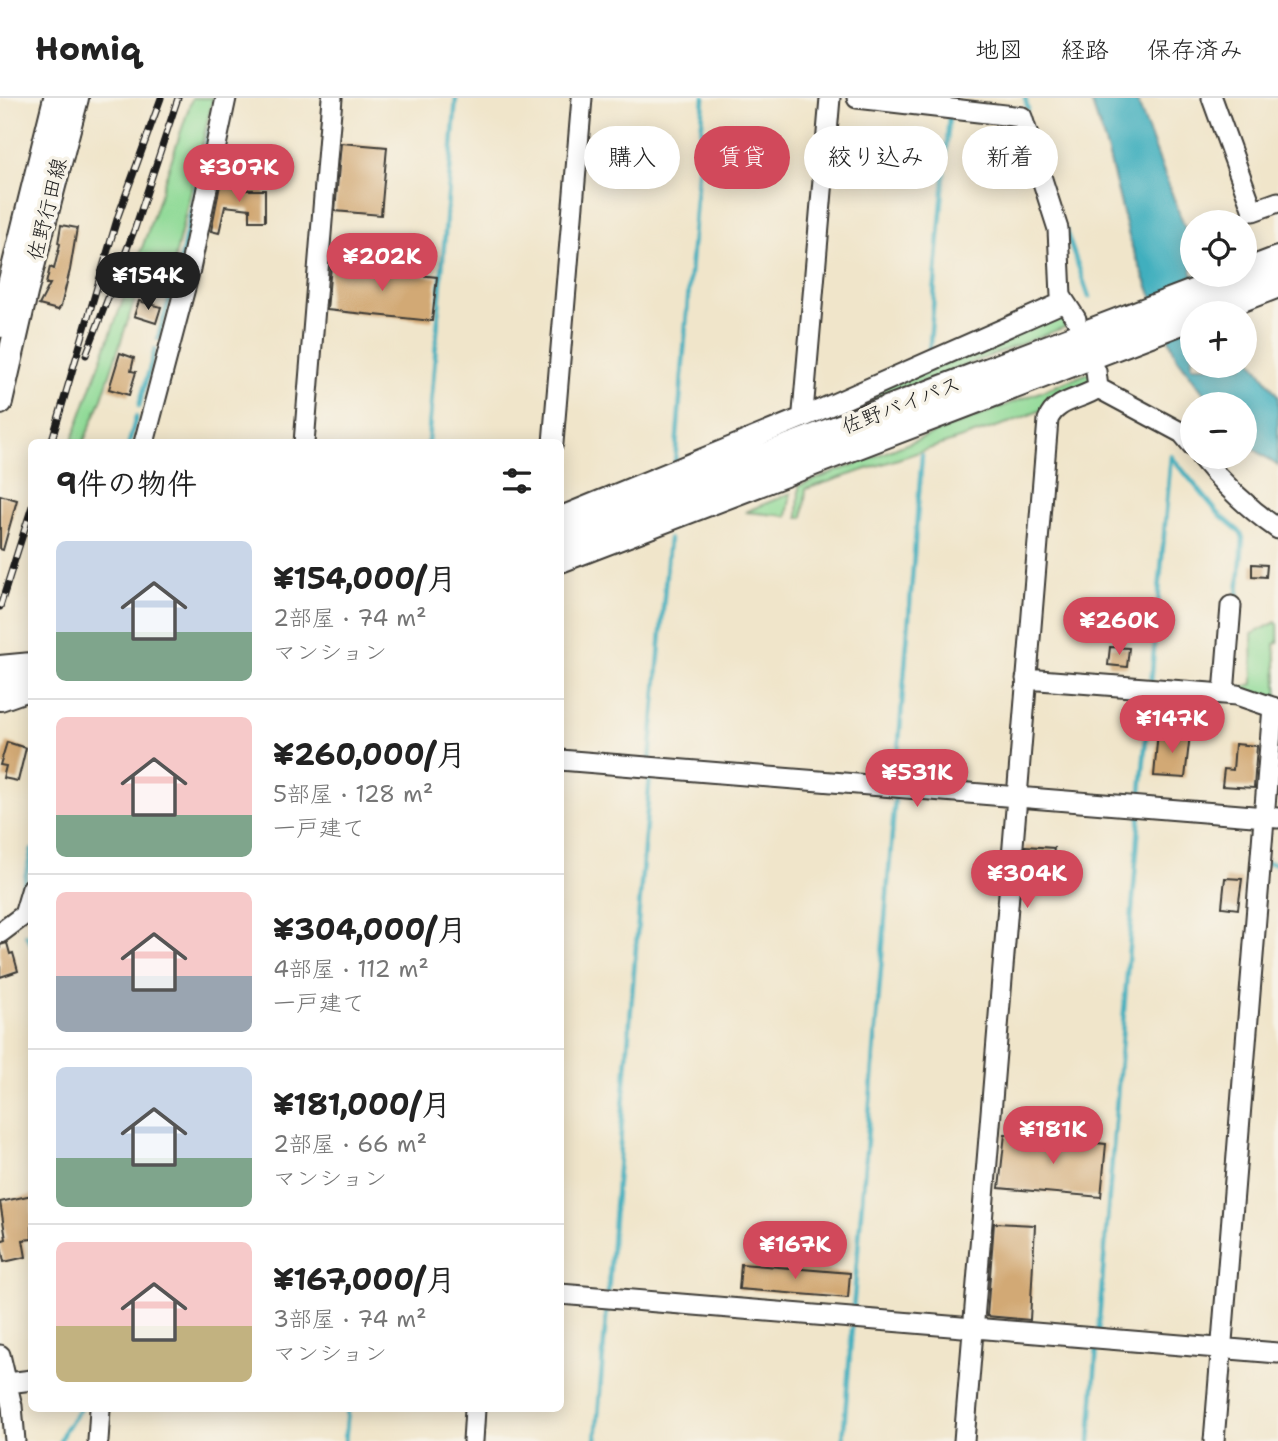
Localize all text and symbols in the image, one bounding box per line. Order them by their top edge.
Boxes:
text: Homiq [35,26,141,71]
text: 地図 [975,34,1023,66]
text: 経路 [1061,34,1109,66]
text: 保存済み [1147,34,1243,66]
chip: 購入 [584,126,680,189]
chip: 賃貸 [694,126,790,189]
chip: 絞り込み [804,126,948,189]
chip: 新着 [962,126,1058,189]
pin: ¥307K [190,144,288,204]
text: ¥307K [199,152,279,182]
street label: 佐野行田線 [21,155,73,263]
map controls [1180,210,1257,469]
button: locate [1180,210,1257,287]
pin: ¥202K [333,234,431,293]
text: ¥202K [343,241,421,271]
pin: ¥154K [99,252,197,312]
text: ¥154K [112,260,184,290]
button: + [1180,301,1257,378]
street label: 佐野バイパス [837,369,965,441]
button: − [1180,392,1257,469]
icon: filters [498,462,536,500]
text: 9件の物件 [56,463,197,504]
text: ¥154,000/月 [273,558,456,599]
icon: home [112,569,196,653]
pin: ¥260K [1070,598,1168,657]
text: 2部屋 · 74 m² [273,603,427,633]
text: ¥260K [1079,605,1159,635]
text: マンション [273,637,387,667]
pin: ¥147K [1123,696,1221,755]
text: ¥147K [1136,703,1208,733]
text: ¥260,000/月 [273,734,466,775]
icon: home [112,745,196,829]
pin: ¥531K [868,750,966,809]
text: ¥531K [881,757,953,787]
text: 5部屋 · 128 m² [273,779,433,809]
text: 一戸建て [273,813,365,843]
pin: ¥304K [978,850,1076,910]
text: ¥304K [987,858,1067,888]
text: ¥304,000/月 [273,909,467,950]
icon: home [112,920,196,1004]
text: 4部屋 · 112 m² [273,954,429,984]
text: 一戸建て [273,988,365,1018]
text: ¥181,000/月 [273,1084,451,1125]
icon: home [112,1095,196,1179]
pin: ¥181K [1004,1107,1102,1166]
text: ¥181K [1019,1114,1087,1144]
text: 2部屋 · 66 m² [273,1129,427,1159]
text: マンション [273,1163,387,1193]
pin: ¥167K [746,1222,844,1281]
text: ¥167K [759,1229,831,1259]
text: ¥167,000/月 [273,1259,456,1300]
icon: home [112,1270,196,1354]
text: 3部屋 · 74 m² [273,1304,427,1334]
text: マンション [273,1338,387,1368]

